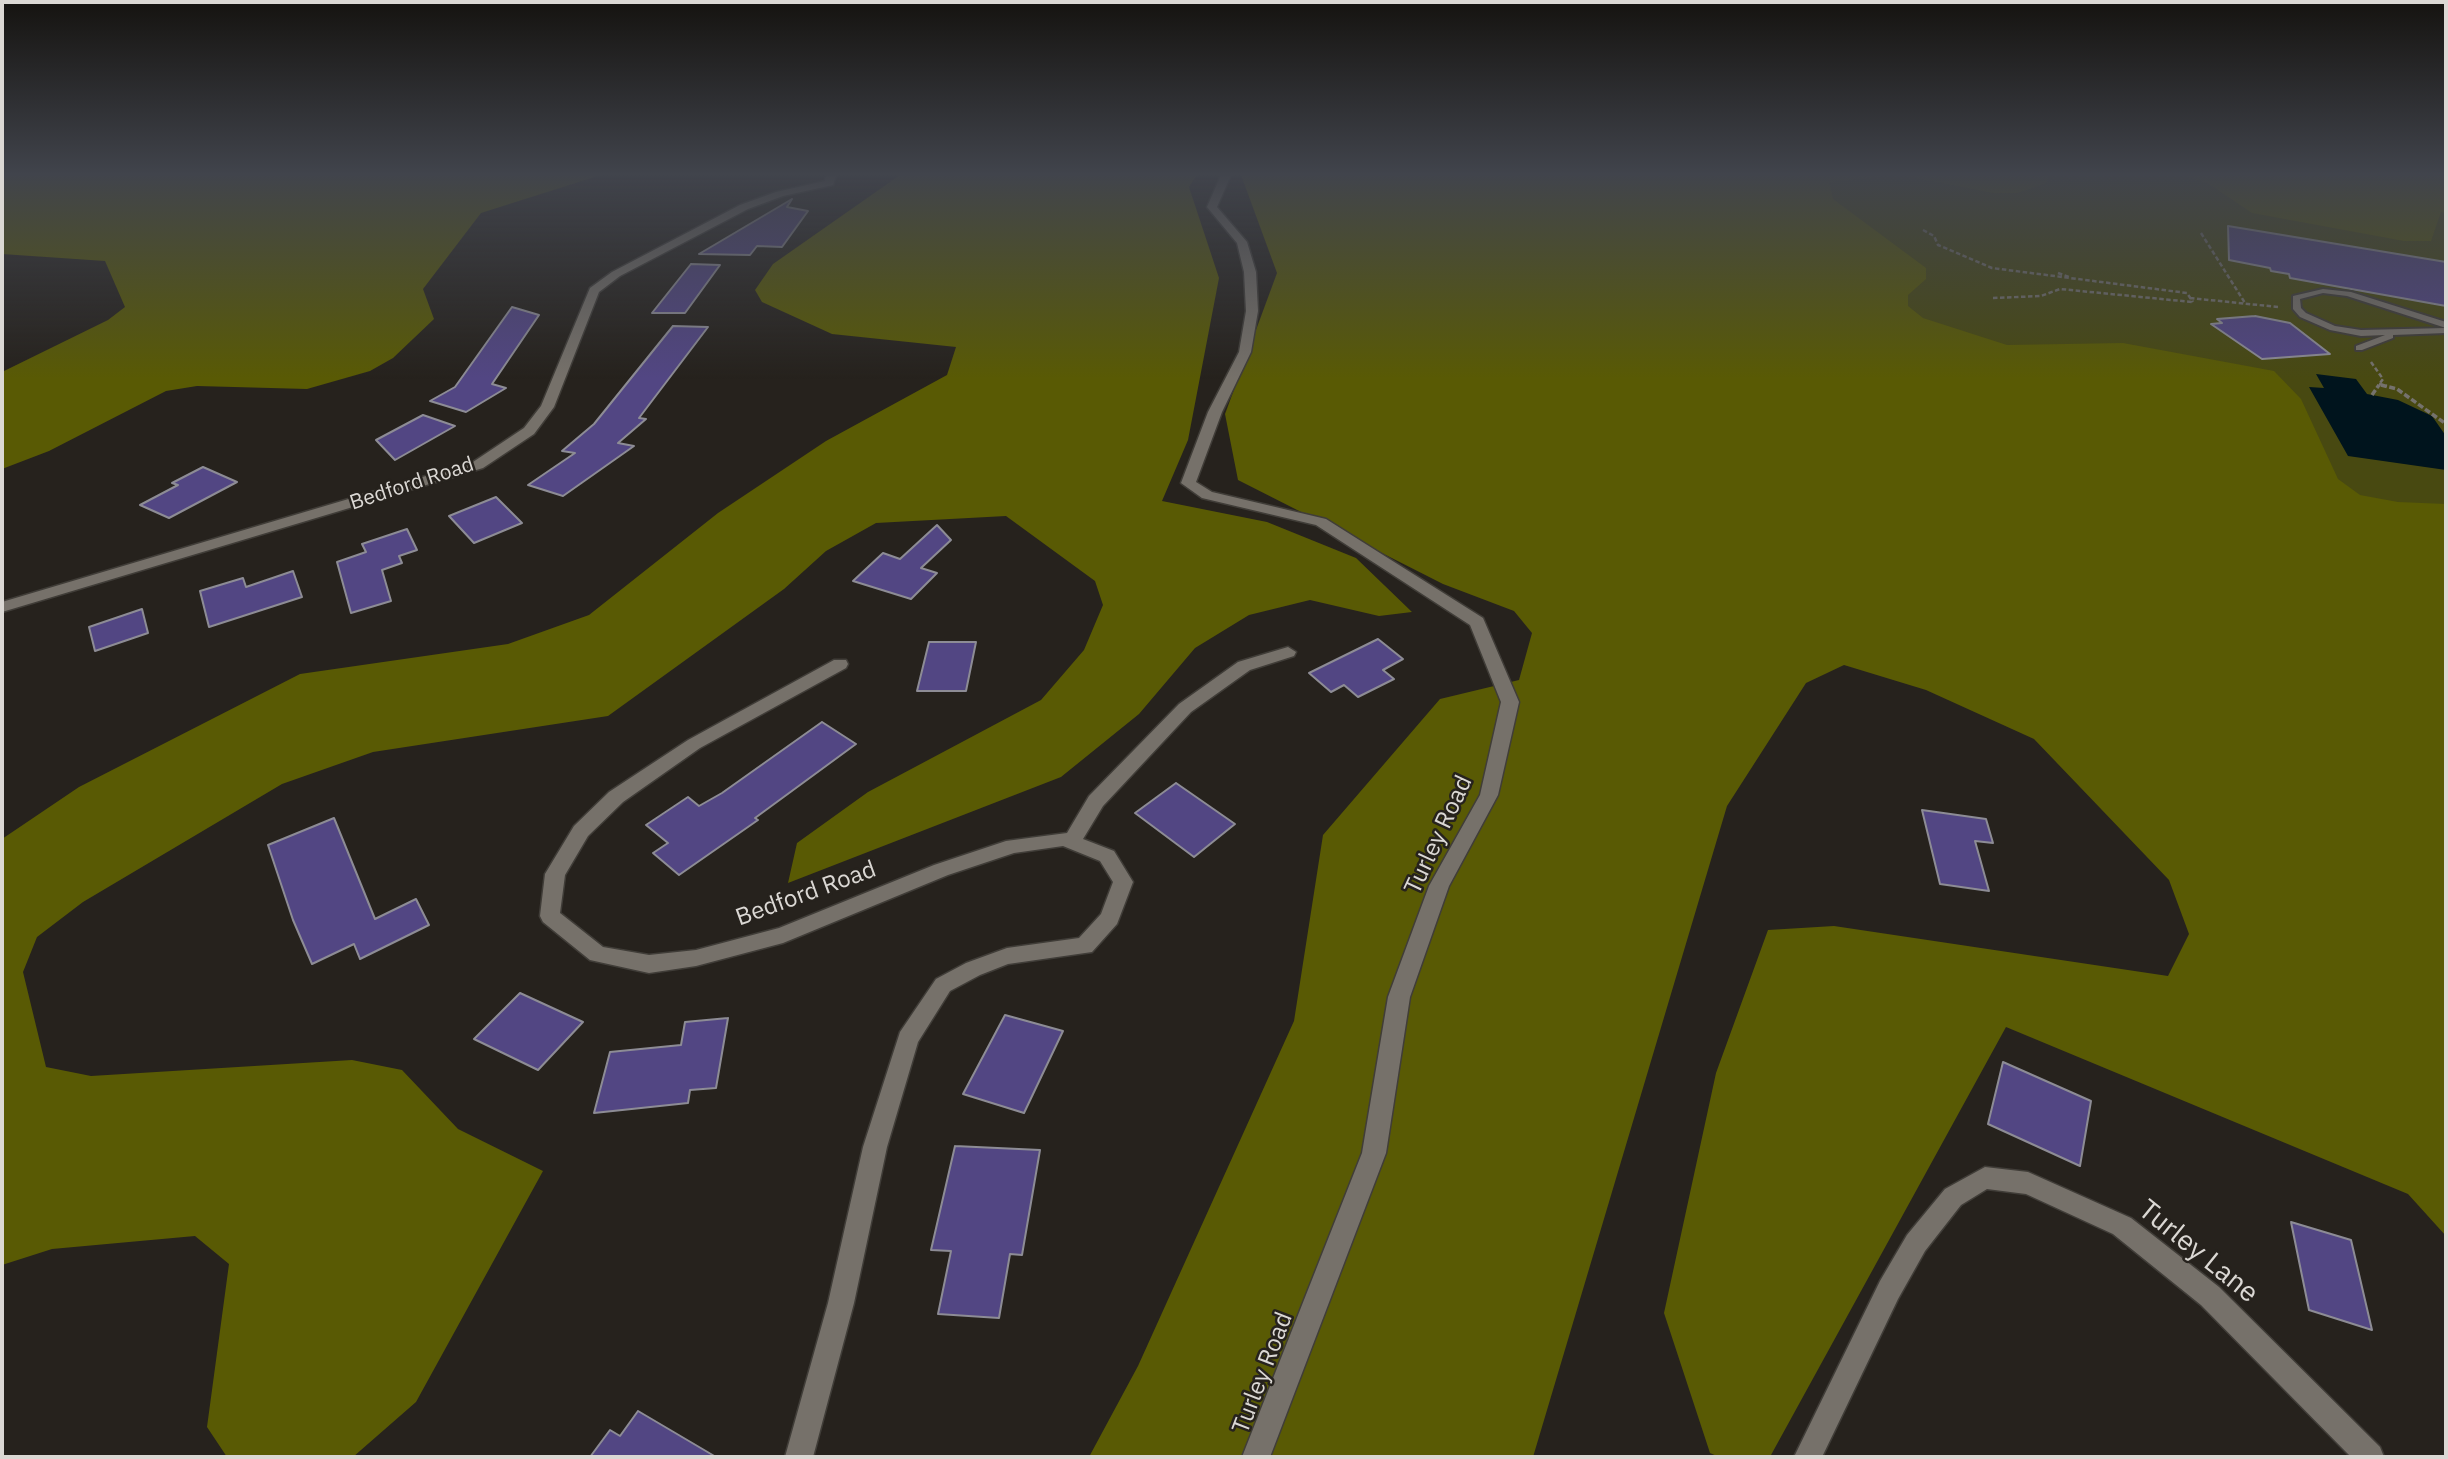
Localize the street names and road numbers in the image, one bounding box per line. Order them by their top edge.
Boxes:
street label: Bedford Road [347,452,477,516]
street label: Turley Road [1399,771,1479,899]
street label: Bedford Road [732,855,880,933]
street label: Turley Lane [2131,1193,2265,1311]
street label: Turley Road [1227,1308,1299,1438]

